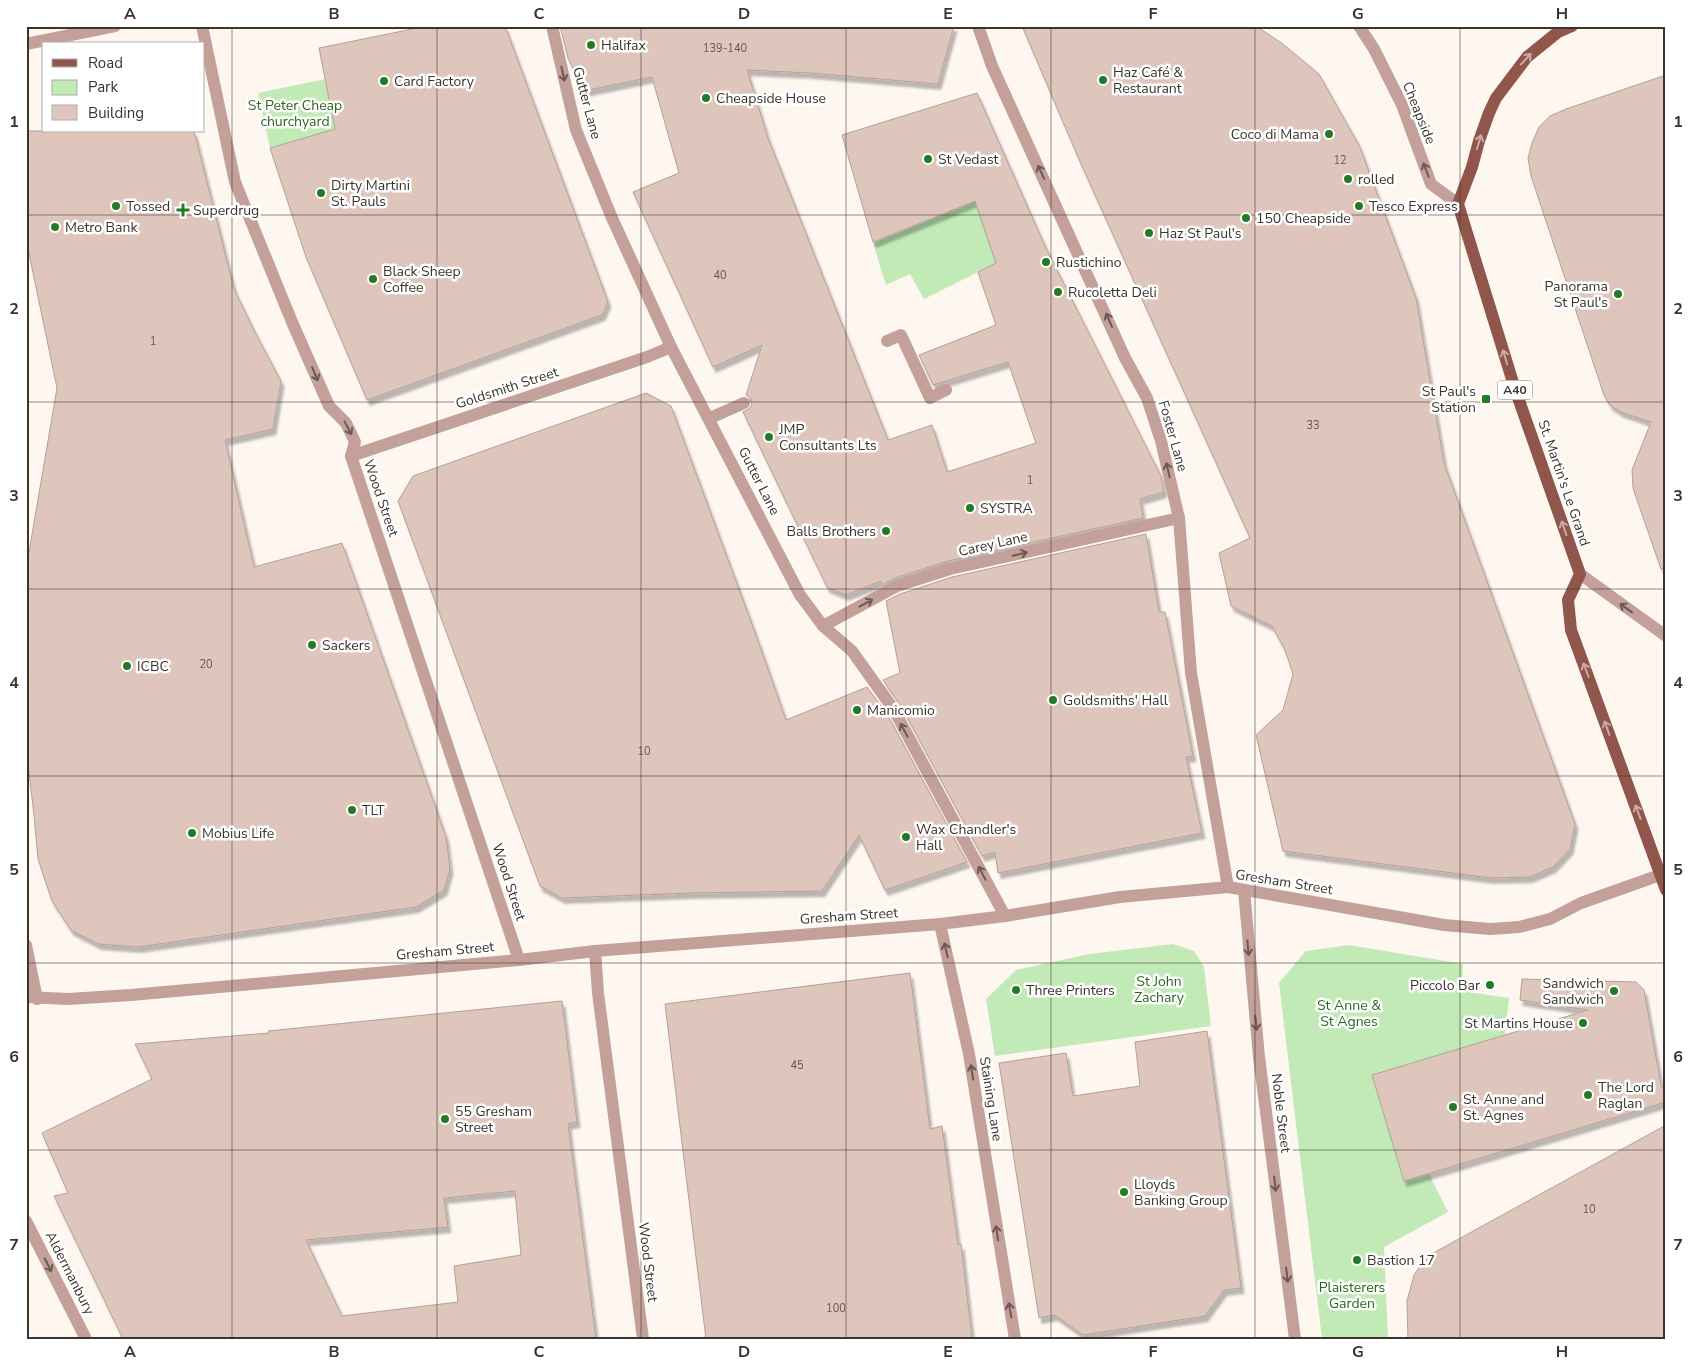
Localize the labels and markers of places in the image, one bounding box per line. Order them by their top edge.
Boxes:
place label: Halifax [601,36,646,55]
marker: Halifax [585,39,597,51]
place label: Haz Café & Restaurant [1113,63,1183,98]
place label: Card Factory [394,72,475,91]
marker: Haz Café & Restaurant [1097,74,1109,86]
marker: Card Factory [378,75,390,87]
place label: Cheapside House [716,89,826,108]
marker: Cheapside House [700,92,712,104]
place label: Coco di Mama [1231,125,1319,144]
marker: Coco di Mama [1323,128,1335,140]
place label: St Vedast [938,150,999,169]
marker: St Vedast [922,153,934,165]
place label: rolled [1358,170,1395,189]
marker: rolled [1342,173,1354,185]
place label: Dirty Martini St. Pauls [331,176,410,211]
marker: Dirty Martini St. Pauls [315,187,327,199]
place label: Tossed [126,197,170,216]
place label: Tesco Express [1369,197,1458,216]
marker: Tossed [110,200,122,212]
marker: Tesco Express [1353,200,1365,212]
place label: Superdrug [193,201,259,220]
marker: Superdrug [177,204,189,216]
place label: 150 Cheapside [1256,209,1351,228]
marker: 150 Cheapside [1240,212,1252,224]
place label: Metro Bank [65,218,138,237]
marker: Metro Bank [49,221,61,233]
place label: Haz St Paul's [1159,224,1242,243]
marker: Haz St Paul's [1143,227,1155,239]
place label: Rustichino [1056,253,1122,272]
marker: Rustichino [1040,256,1052,268]
place label: Black Sheep Coffee [383,262,461,297]
marker: Black Sheep Coffee [367,273,379,285]
place label: Panorama St Paul's [1545,277,1608,312]
place label: Rucoletta Deli [1068,283,1157,302]
marker: Rucoletta Deli [1052,286,1064,298]
marker: Panorama St Paul's [1612,288,1624,300]
place label: St Paul's Station [1422,382,1476,417]
marker: St Paul's Station [1480,393,1492,405]
place label: JMP Consultants Lts [778,420,877,455]
marker: JMP Consultants Lts [763,431,775,443]
place label: SYSTRA [980,499,1033,518]
marker: SYSTRA [964,502,976,514]
place label: Balls Brothers [786,522,876,541]
marker: Balls Brothers [880,525,892,537]
place label: Sackers [322,636,371,655]
marker: Sackers [306,639,318,651]
place label: ICBC [137,657,169,676]
marker: ICBC [121,660,133,672]
place label: Goldsmiths' Hall [1063,691,1169,710]
marker: Goldsmiths' Hall [1047,694,1059,706]
place label: Manicomio [867,701,935,720]
marker: Manicomio [851,704,863,716]
place label: TLT [362,801,385,820]
marker: TLT [346,804,358,816]
place label: Wax Chandler's Hall [916,820,1017,855]
place label: Mobius Life [202,824,274,843]
marker: Mobius Life [186,827,198,839]
marker: Wax Chandler's Hall [900,831,912,843]
place label: Sandwich Sandwich [1542,974,1604,1009]
place label: Piccolo Bar [1410,976,1480,995]
marker: Piccolo Bar [1484,979,1496,991]
place label: Three Printers [1026,981,1115,1000]
marker: Three Printers [1010,984,1022,996]
marker: Sandwich Sandwich [1608,985,1620,997]
place label: St Martins House [1464,1014,1573,1033]
marker: St Martins House [1577,1017,1589,1029]
place label: The Lord Raglan [1598,1078,1654,1113]
marker: The Lord Raglan [1582,1089,1594,1101]
place label: St. Anne and St. Agnes [1463,1090,1544,1125]
marker: St. Anne and St. Agnes [1447,1101,1459,1113]
place label: 55 Gresham Street [455,1102,532,1137]
marker: 55 Gresham Street [439,1113,451,1125]
place label: Lloyds Banking Group [1134,1175,1228,1210]
marker: Lloyds Banking Group [1118,1186,1130,1198]
place label: Bastion 17 [1367,1251,1435,1270]
marker: Bastion 17 [1351,1254,1363,1266]

